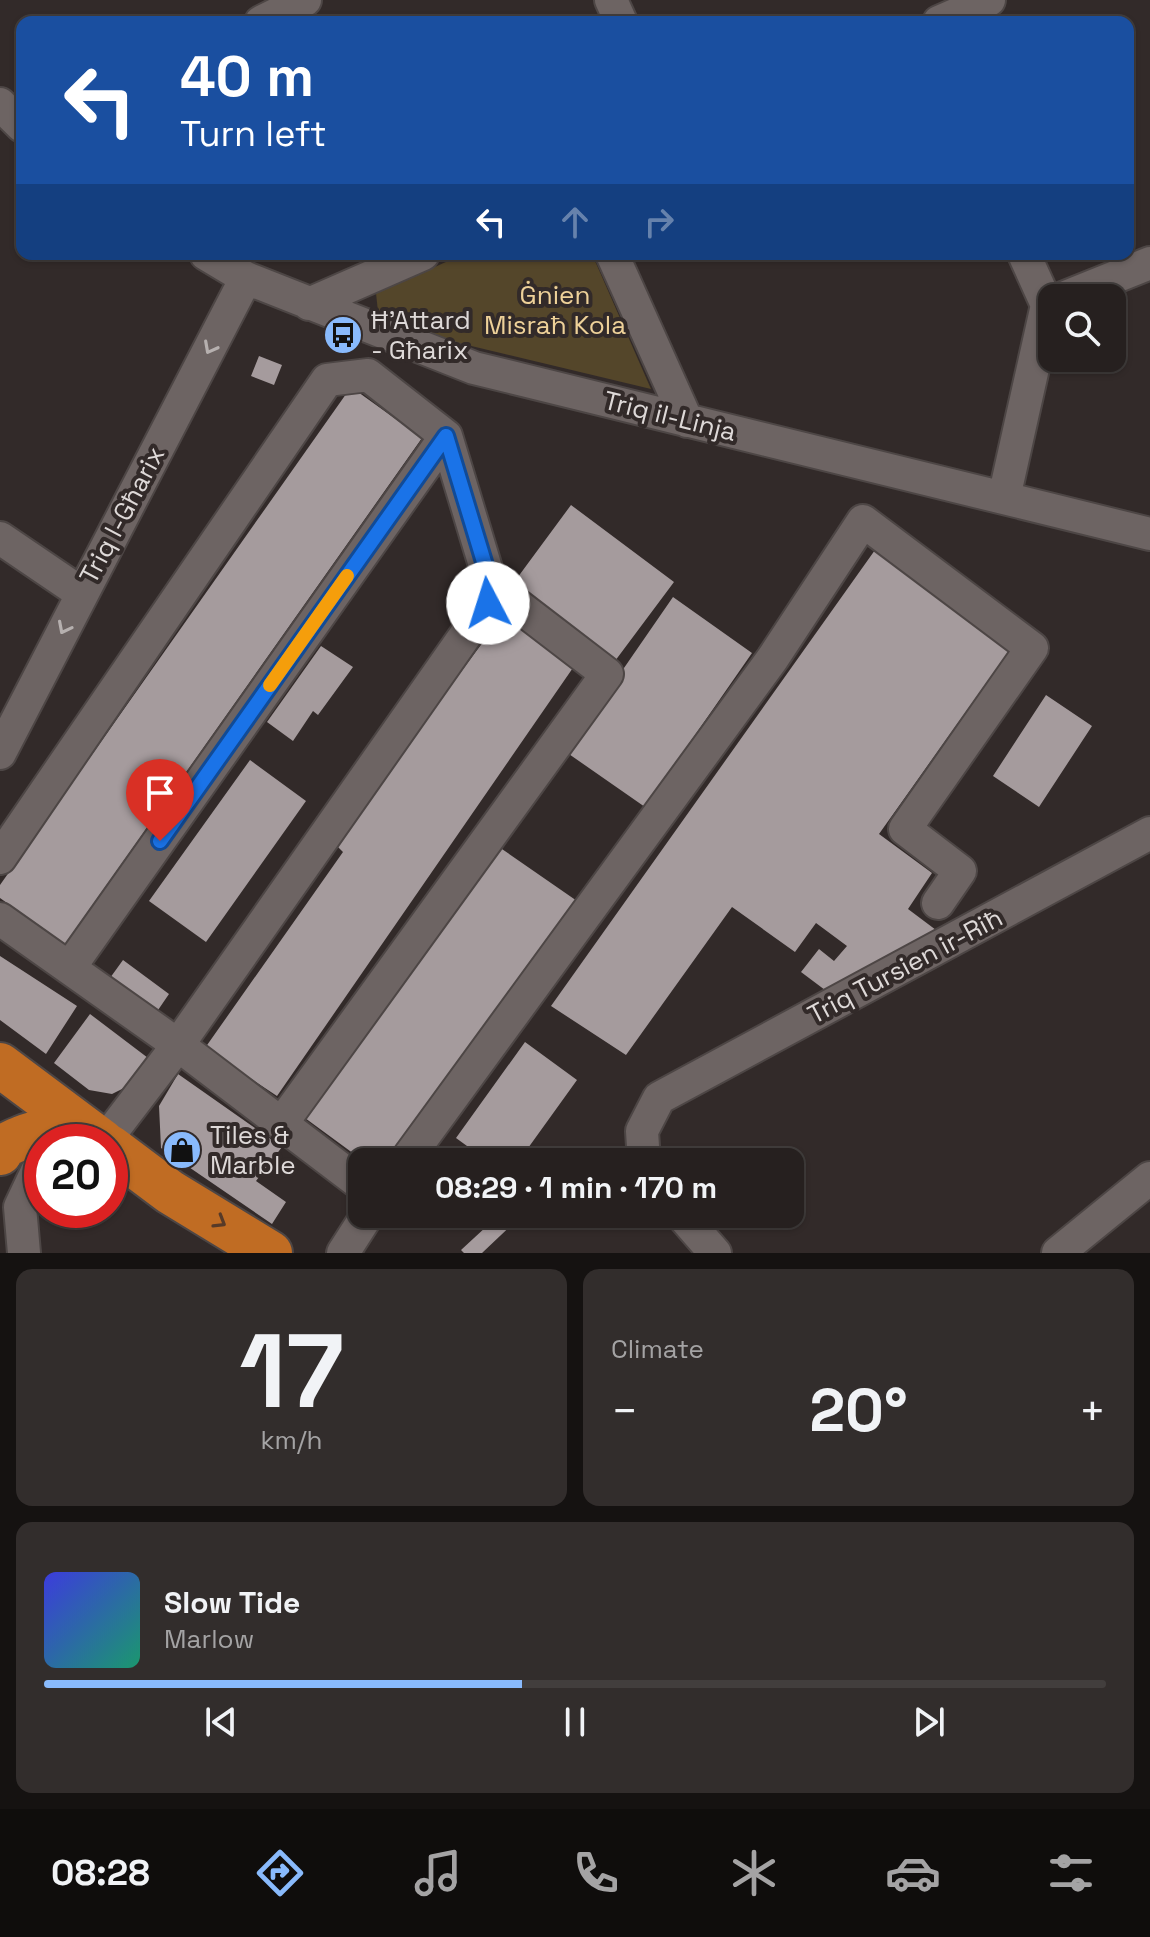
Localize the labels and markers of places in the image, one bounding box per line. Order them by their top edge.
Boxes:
place label: Ħ'Attard - Għarix [371,303,471,367]
bus stop icon: Ħ'Attard - Għarix [322,314,364,356]
pin [126,759,194,841]
place label: Tiles & Marble [210,1118,296,1182]
shop icon: Tiles & Marble [161,1129,203,1171]

